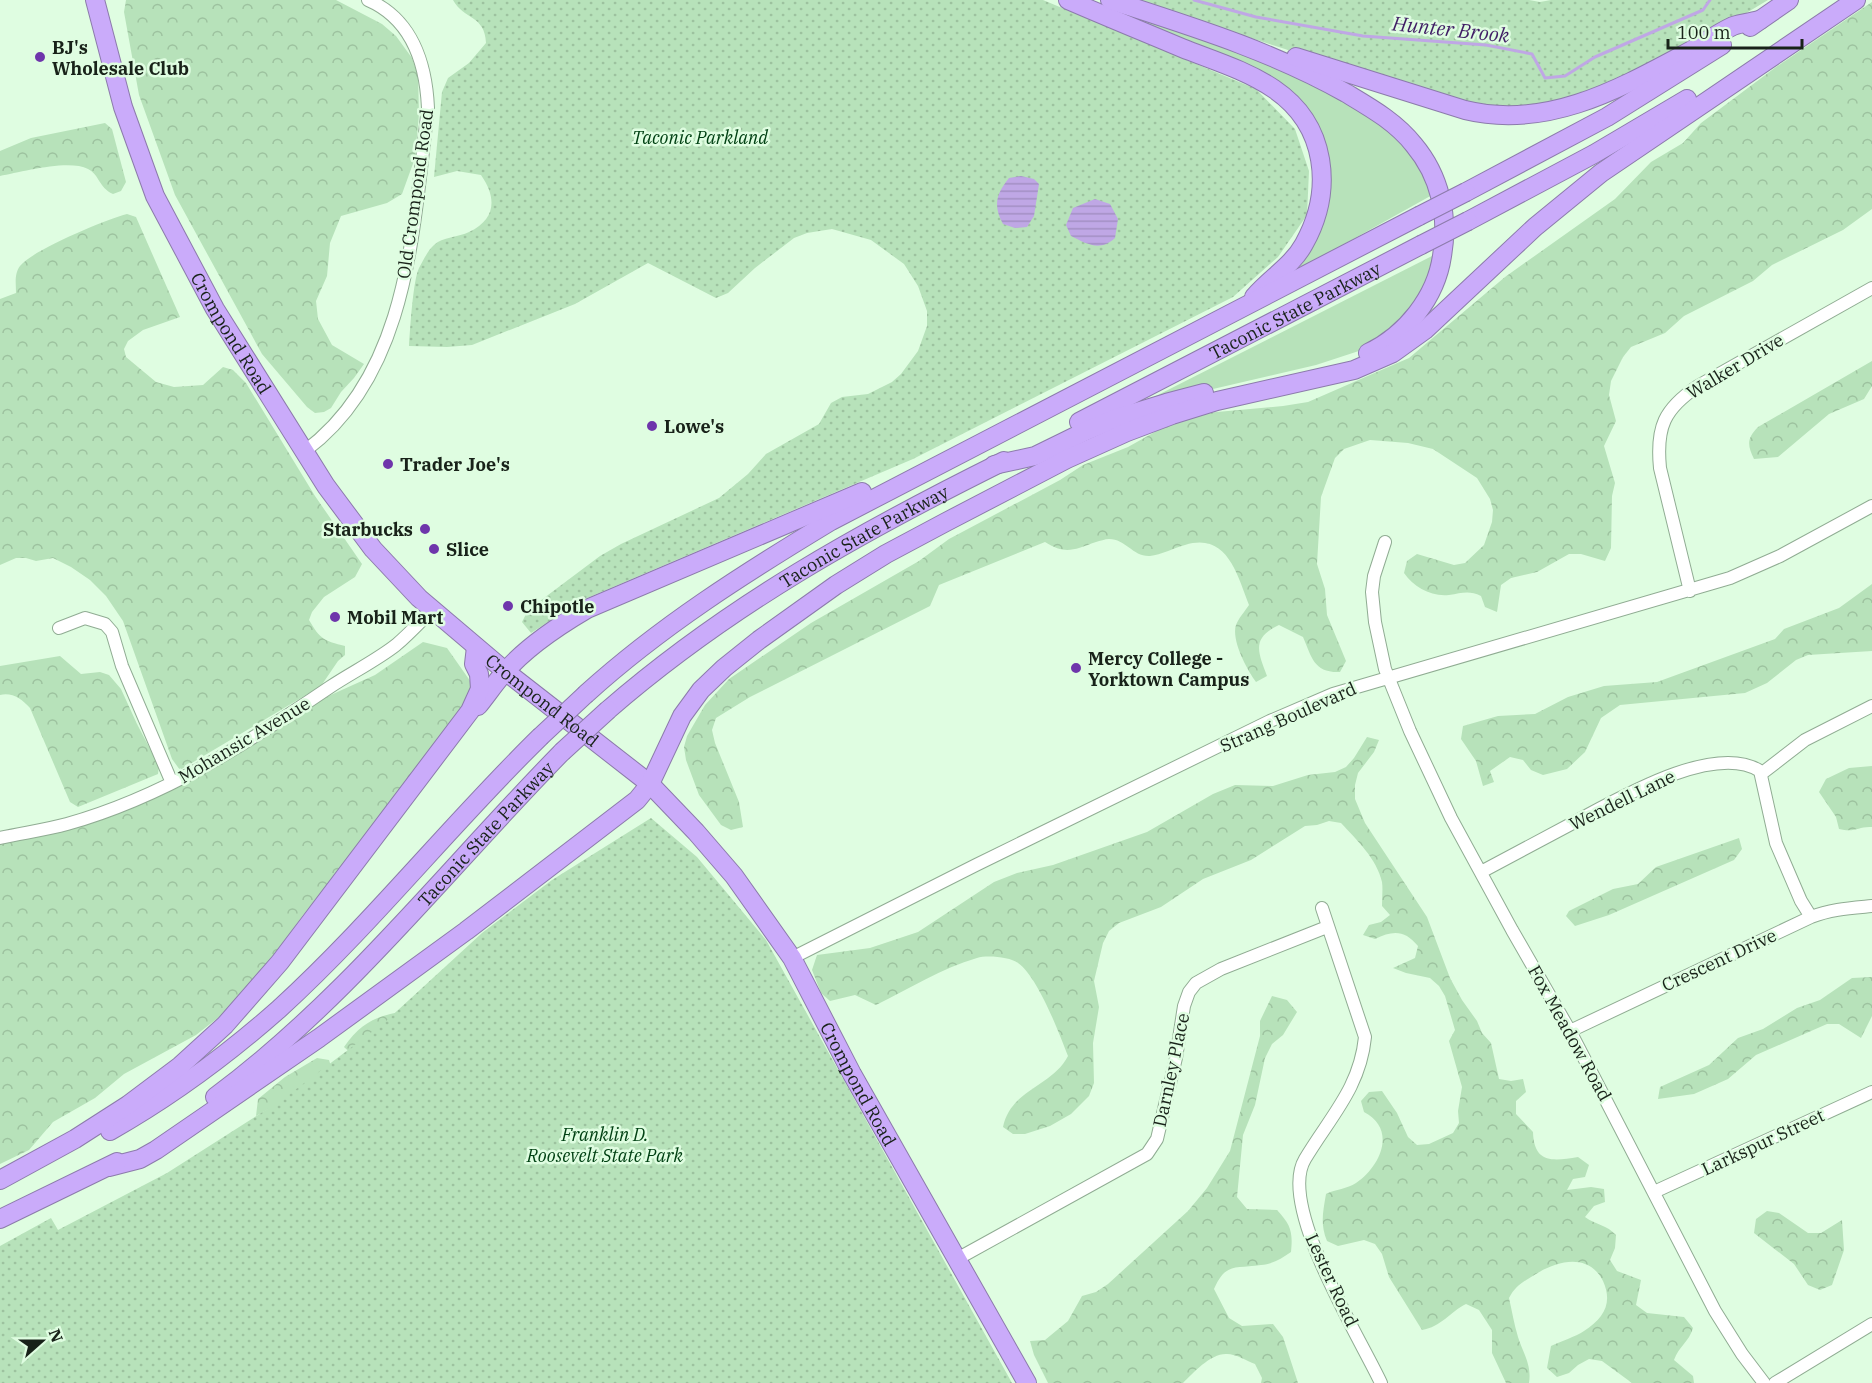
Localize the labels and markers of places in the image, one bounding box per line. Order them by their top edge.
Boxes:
place label: BJ's Wholesale Club [52,36,189,80]
marker: BJ's Wholesale Club [33,50,47,64]
place label: Lowe's [664,415,724,438]
marker: Lowe's [645,419,659,433]
place label: Trader Joe's [400,453,510,476]
marker: Trader Joe's [381,457,395,471]
place label: Starbucks [323,518,413,541]
marker: Starbucks [418,522,432,536]
place label: Slice [446,538,489,561]
marker: Slice [427,542,441,556]
place label: Chipotle [520,595,594,618]
marker: Chipotle [501,599,515,613]
place label: Mobil Mart [347,606,443,629]
marker: Mobil Mart [328,610,342,624]
place label: Mercy College - Yorktown Campus [1088,647,1249,691]
marker: Mercy College - Yorktown Campus [1069,661,1083,675]

